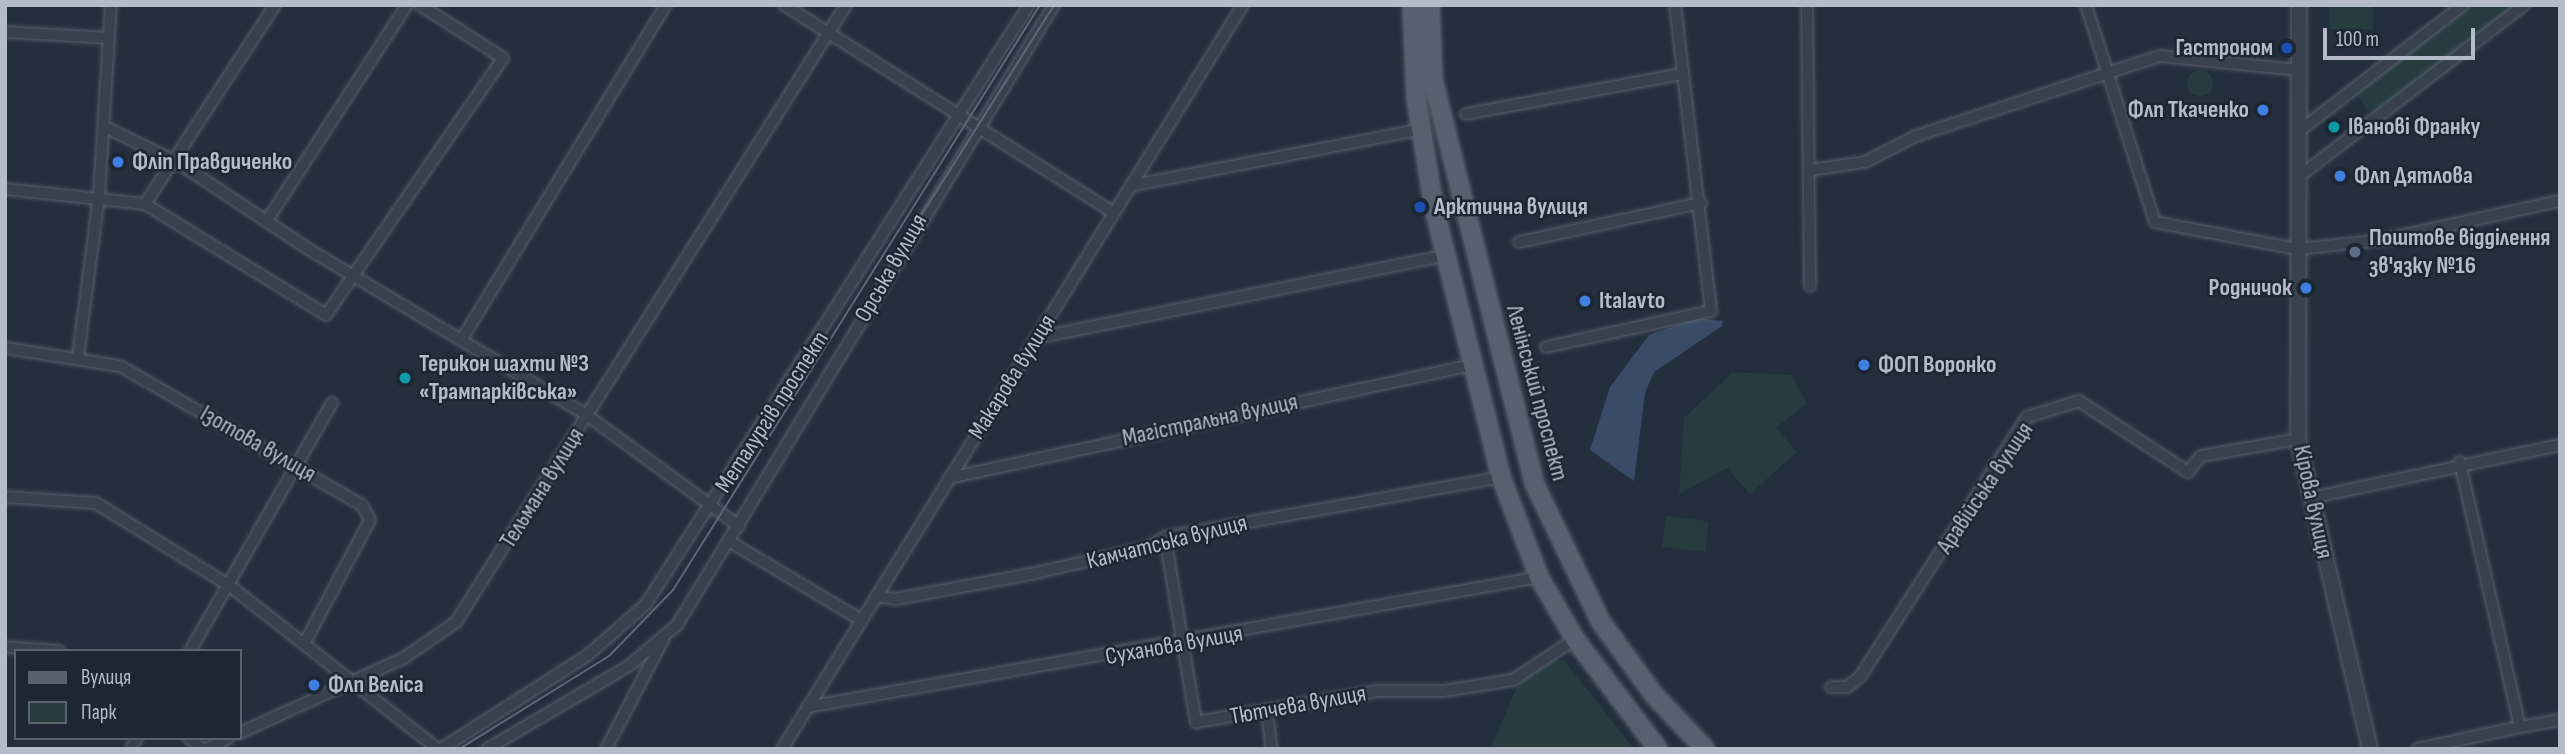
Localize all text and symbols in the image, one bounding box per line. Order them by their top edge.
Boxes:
scale bar [2327,14,2479,58]
text: 100 m [2336,27,2379,52]
place label: Гастроном [2175,34,2273,62]
marker: Гастроном [2279,40,2295,56]
place label: Флп Ткаченко [2128,96,2249,124]
marker: Флп Ткаченко [2255,102,2271,118]
place label: Іванові Франку [2348,113,2480,141]
marker: Іванові Франку [2326,119,2342,135]
place label: Фліп Правдиченко [132,148,292,176]
marker: Фліп Правдиченко [110,154,126,170]
place label: Флп Дятлова [2354,162,2473,190]
marker: Флп Дятлова [2332,168,2348,184]
place label: Арктична вулиця [1434,193,1588,221]
marker: Арктична вулиця [1412,199,1428,215]
street label: Орська вулиця [849,209,933,327]
place label: Поштове відділення зв'язку №16 [2369,224,2550,280]
marker: Поштове відділення зв'язку №16 [2347,244,2363,260]
place label: Родничок [2209,274,2292,302]
marker: Родничок [2298,280,2314,296]
place label: Italavto [1599,287,1665,315]
marker: Italavto [1577,293,1593,309]
street label: Ленінський проспект [1500,302,1574,484]
street label: Макарова вулиця [962,309,1062,445]
street label: Металургів проспект [709,326,835,498]
place label: Терикон шахти №3 «Трампарківська» [419,350,589,406]
place label: ФОП Воронко [1878,351,1996,379]
marker: ФОП Воронко [1856,357,1872,373]
marker: Терикон шахти №3 «Трампарківська» [397,370,413,386]
street label: Магістральна вулиця [1120,387,1300,453]
street label: Ізотова вулиця [195,399,321,489]
street label: Аравійська вулиця [1930,417,2040,559]
street label: Тельмана вулиця [494,422,590,554]
street label: Кірова вулиця [2287,443,2339,561]
street label: Камчатська вулиця [1084,508,1250,576]
street label: Суханова вулиця [1103,619,1245,671]
legend [14,649,242,740]
text: Вулиця [81,665,131,690]
place label: Флп Веліса [328,671,424,699]
marker: Флп Веліса [306,677,322,693]
street label: Тютчева вулиця [1228,679,1368,731]
text: Парк [81,700,116,725]

